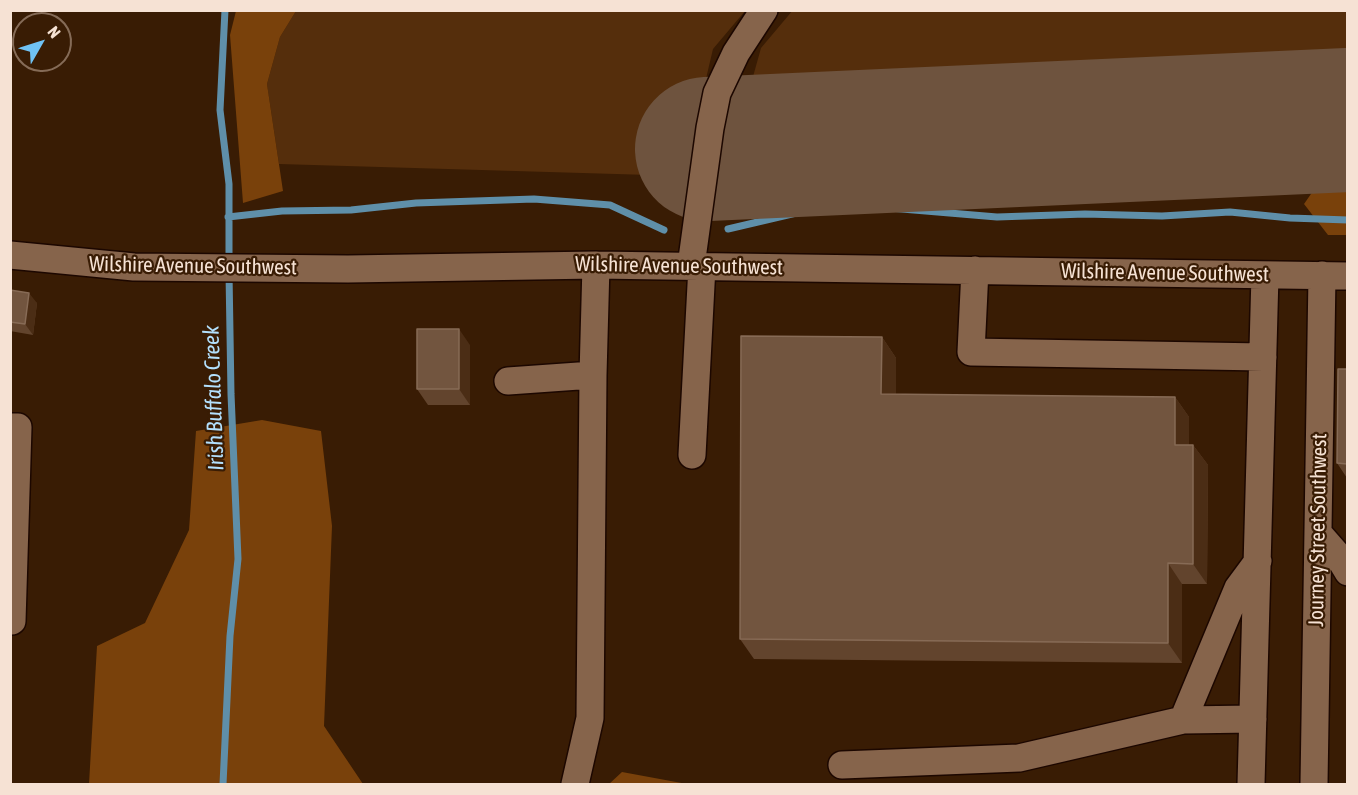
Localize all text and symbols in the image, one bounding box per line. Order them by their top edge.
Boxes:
north arrow [12,12,72,72]
text: N [44,23,64,41]
street label: Wilshire Avenue Southwest [89,252,297,280]
street label: Wilshire Avenue Southwest [575,252,783,280]
street label: Wilshire Avenue Southwest [1061,259,1269,287]
water label: Irish Buffalo Creek [198,325,230,471]
street label: Journey Street Southwest [1304,433,1332,627]

